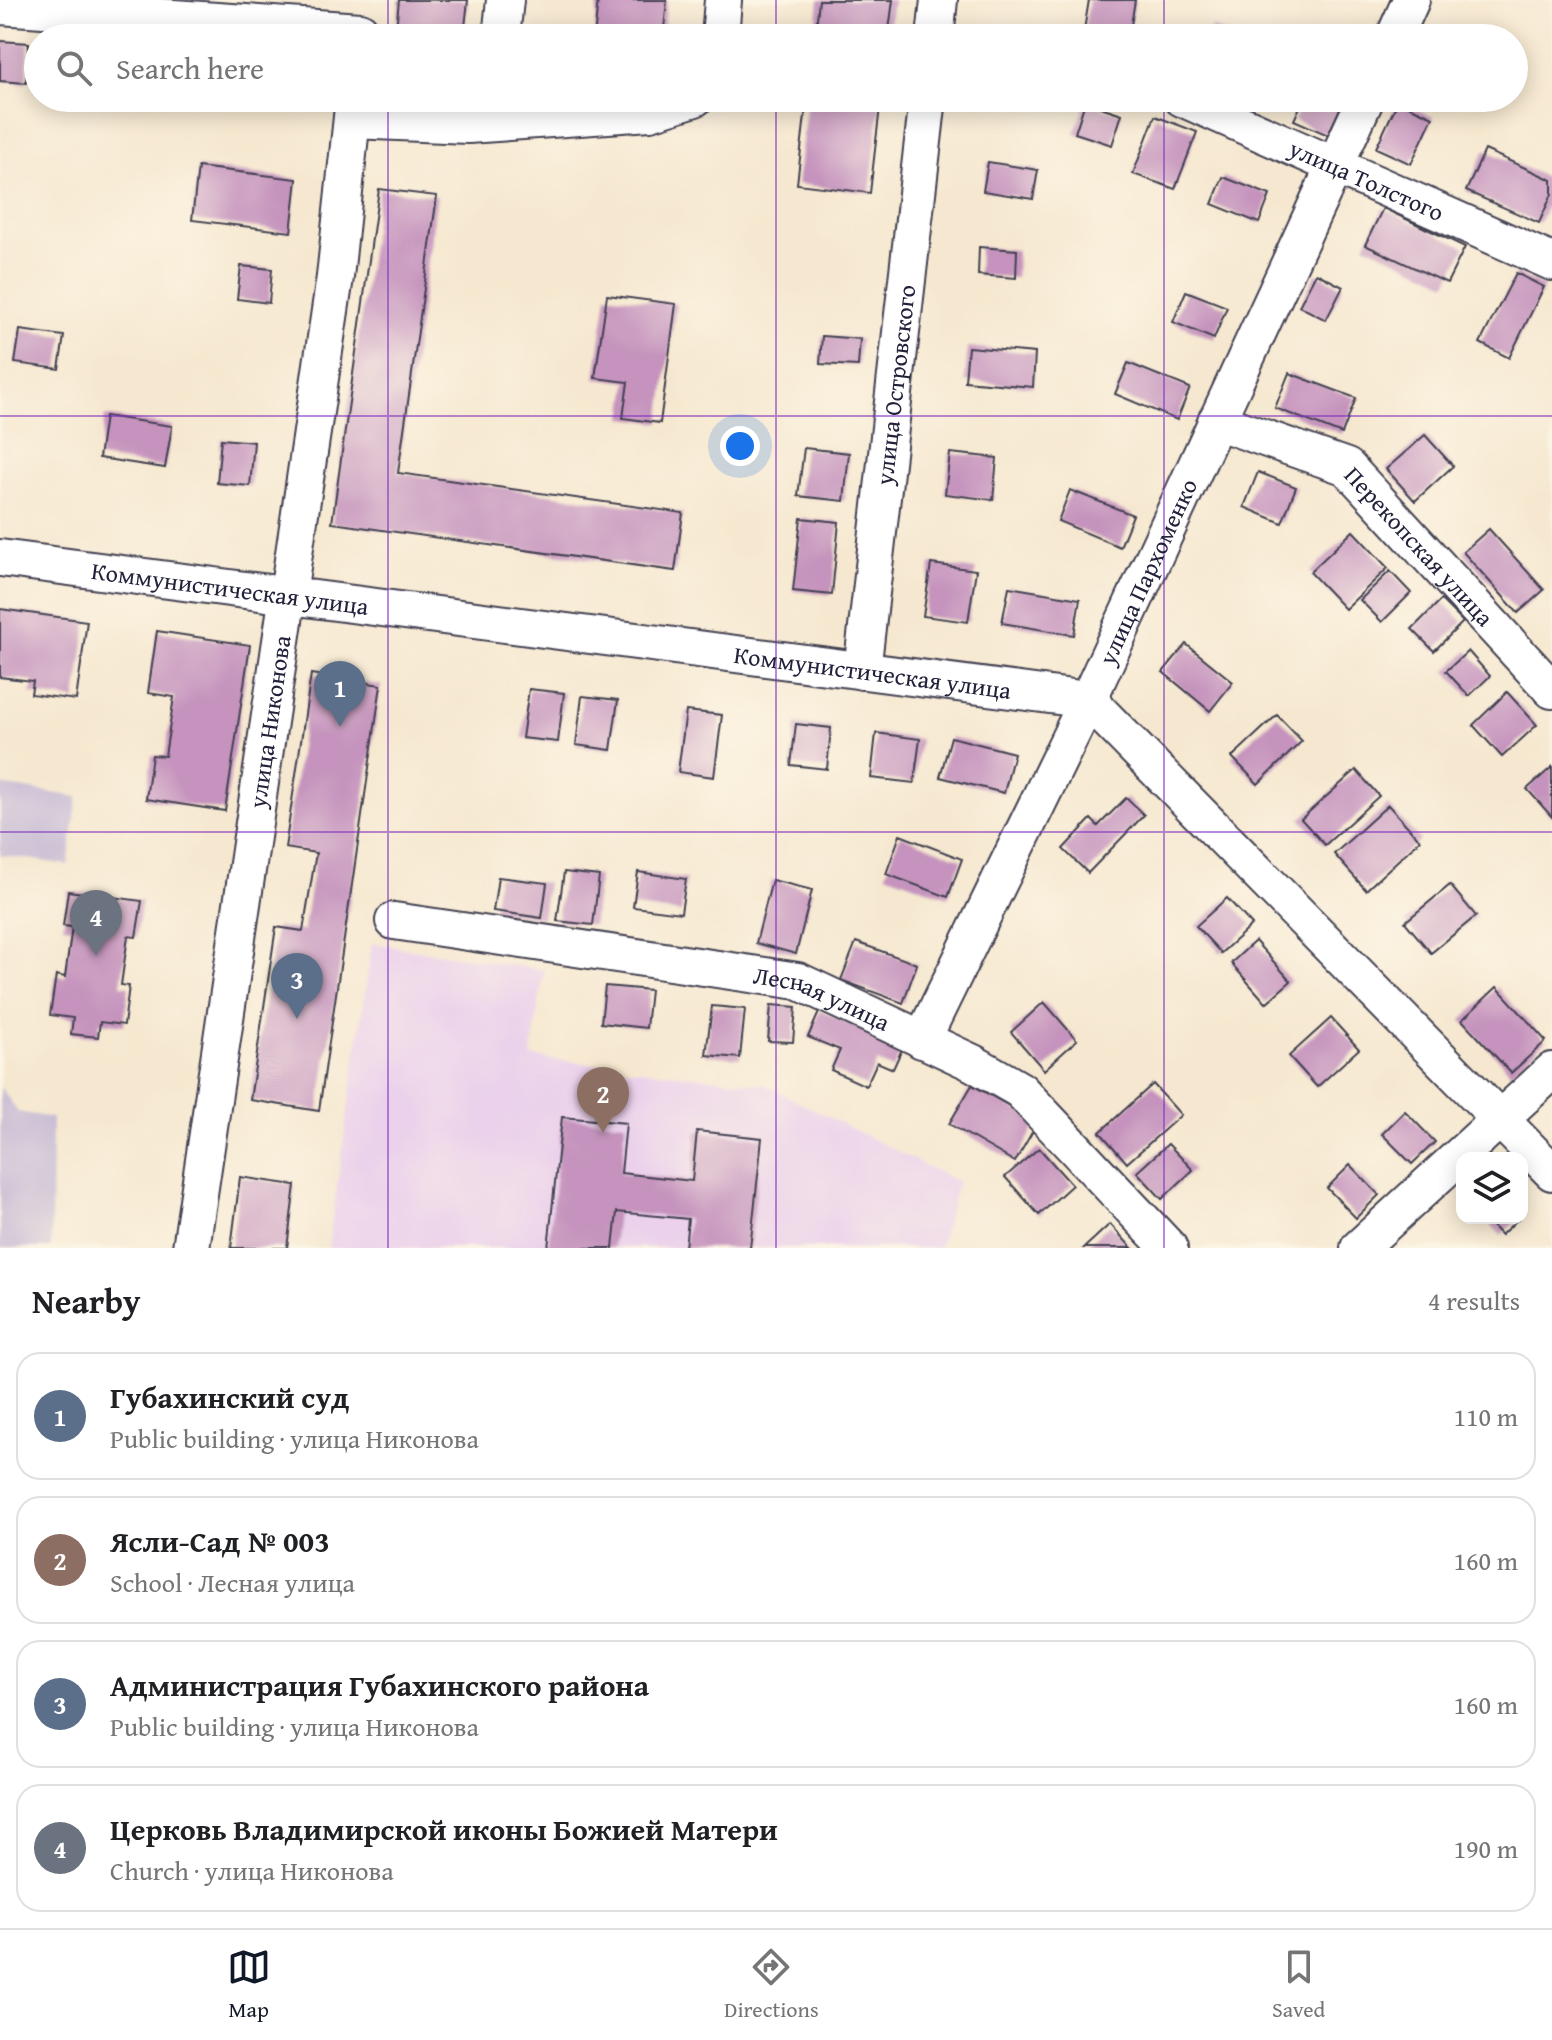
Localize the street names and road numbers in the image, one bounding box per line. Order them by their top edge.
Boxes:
street label: улица Толстого [1283,130,1450,229]
street label: улица Островского [866,283,924,488]
street label: Перекопская улица [1337,458,1503,634]
street label: улица Пархоменко [1089,473,1206,671]
street label: Коммунистическая улица [89,553,371,624]
street label: улица Никонова [239,632,299,812]
street label: Коммунистическая улица [732,636,1014,707]
street label: Лесная улица [751,957,896,1040]

